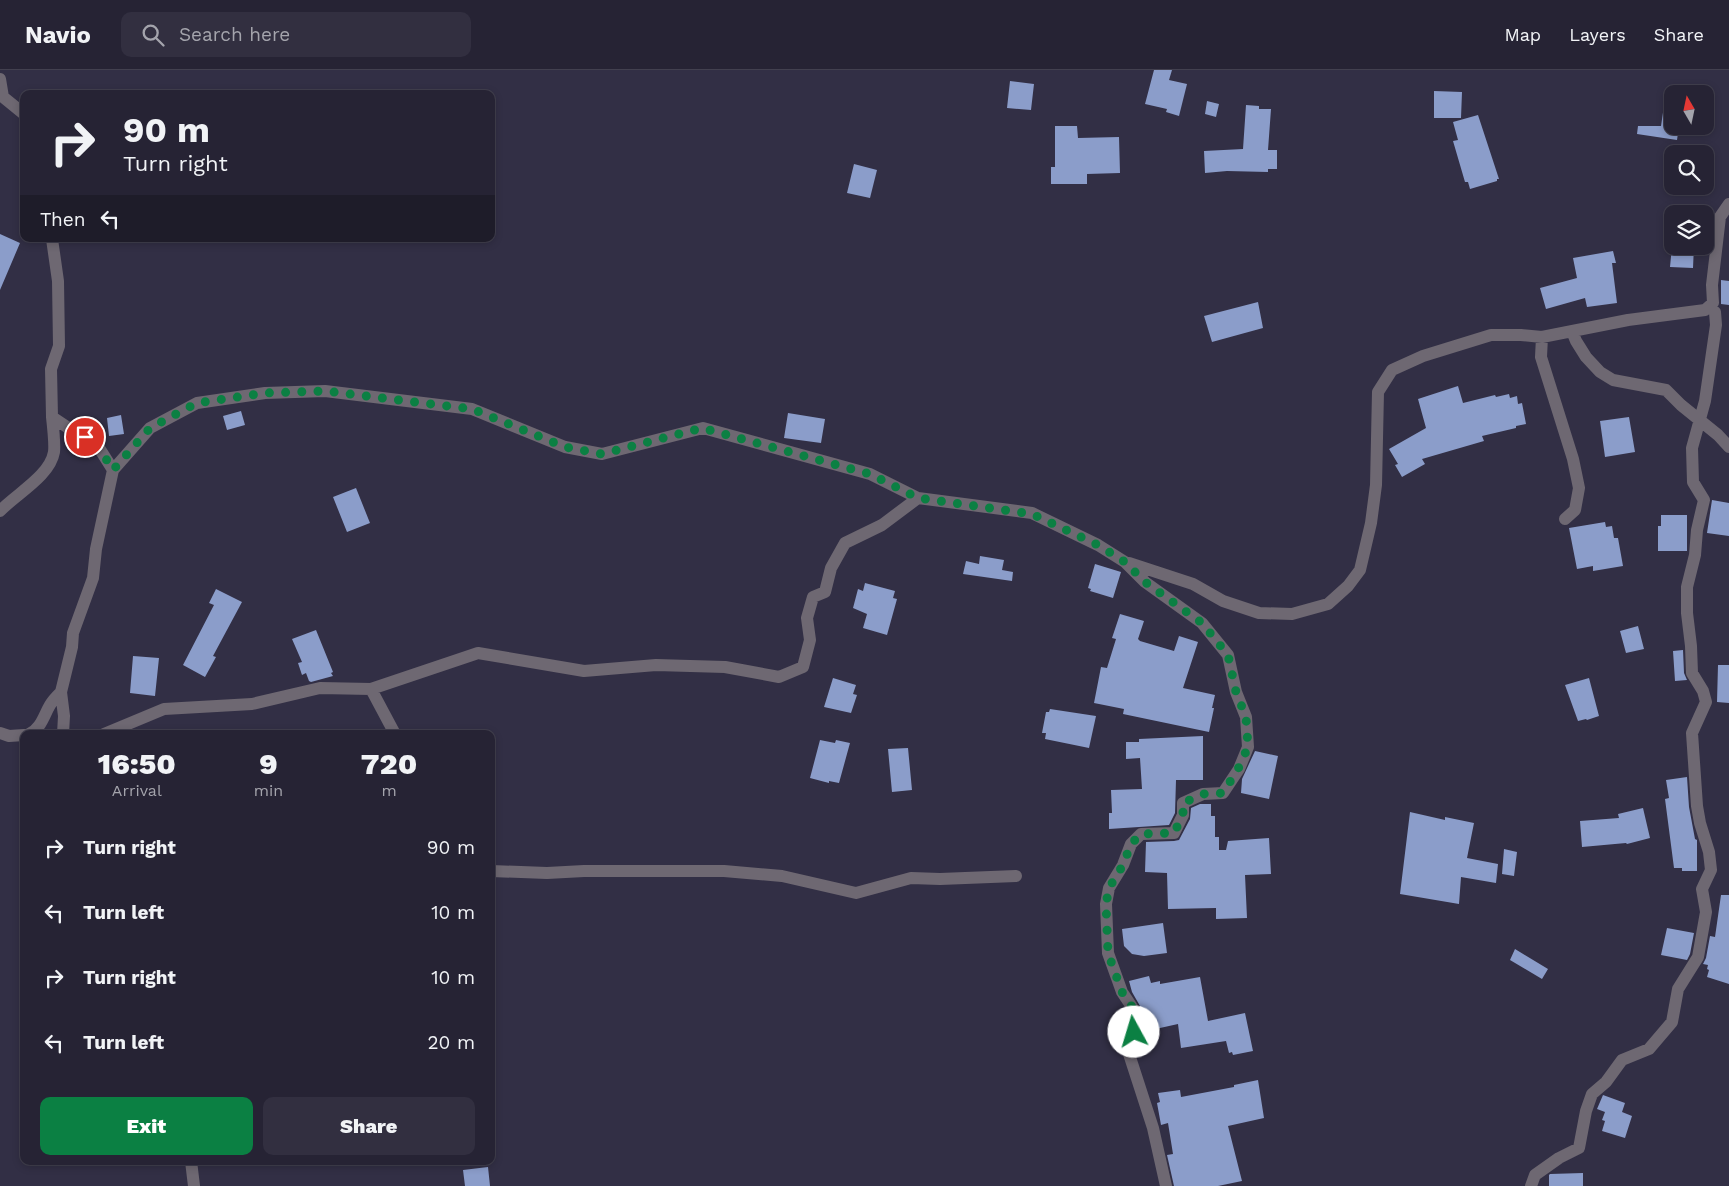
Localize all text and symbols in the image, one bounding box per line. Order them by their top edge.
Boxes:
search box [121,12,471,57]
text: Navio [25,21,91,49]
icon: search [139,21,167,49]
text: Search here [179,23,290,46]
text: Map [1504,24,1541,45]
text: Layers [1569,24,1626,45]
text: Share [1654,24,1704,45]
north arrow [1664,85,1714,135]
map controls [1664,85,1714,255]
text: 90 m [123,109,210,151]
icon: right [40,110,105,175]
button: search [1664,145,1714,195]
text: Turn right [123,151,228,176]
icon: left [96,205,124,233]
button: layers [1664,205,1714,255]
text: Then [40,208,86,231]
pin [64,416,106,458]
icon: arrive [71,423,99,451]
text: 16:50 [98,746,176,781]
text: 9 [259,746,278,781]
text: 720 [361,746,417,781]
text: Arrival [112,781,162,800]
text: min [254,781,283,800]
text: m [381,781,397,800]
icon: right [40,834,68,862]
text: Turn right [83,836,176,859]
text: 90 m [427,836,475,859]
icon: left [40,899,68,927]
text: Turn left [83,901,164,924]
text: 10 m [431,901,475,924]
icon: right [40,964,68,992]
text: Turn right [83,966,176,989]
text: 10 m [431,966,475,989]
position arrow [1107,1005,1159,1057]
icon: left [40,1029,68,1057]
text: Turn left [83,1031,164,1054]
text: 20 m [428,1031,475,1054]
button: Exit [40,1097,253,1155]
button: Share [263,1097,475,1155]

